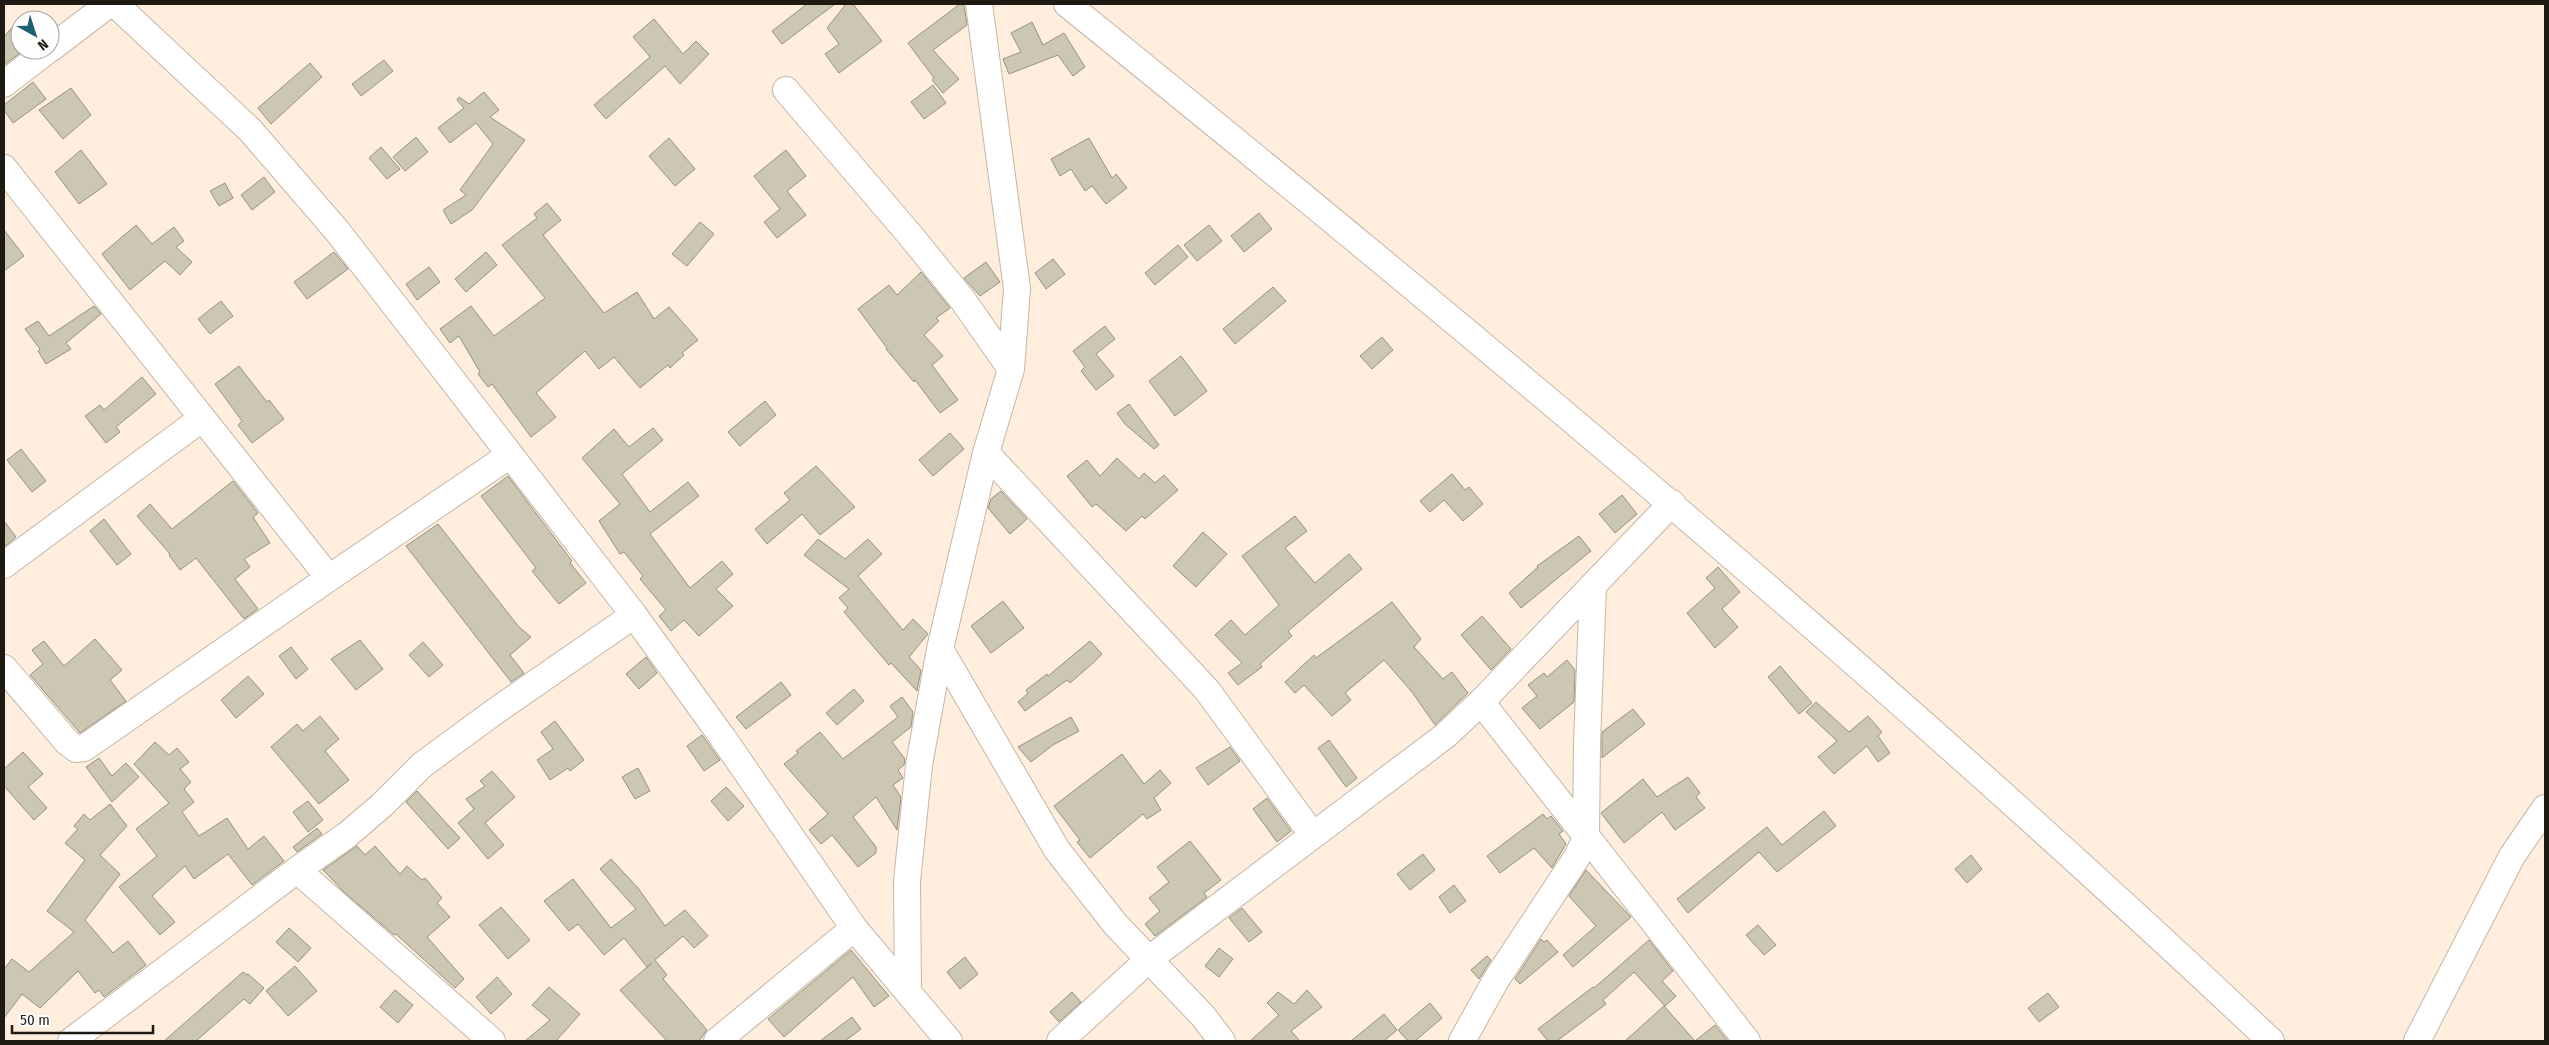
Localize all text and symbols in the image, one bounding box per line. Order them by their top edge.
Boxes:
north arrow [10,10,60,60]
text: N [34,35,51,54]
scale bar [12,1002,154,1034]
text: 50 m [20,1011,50,1029]

